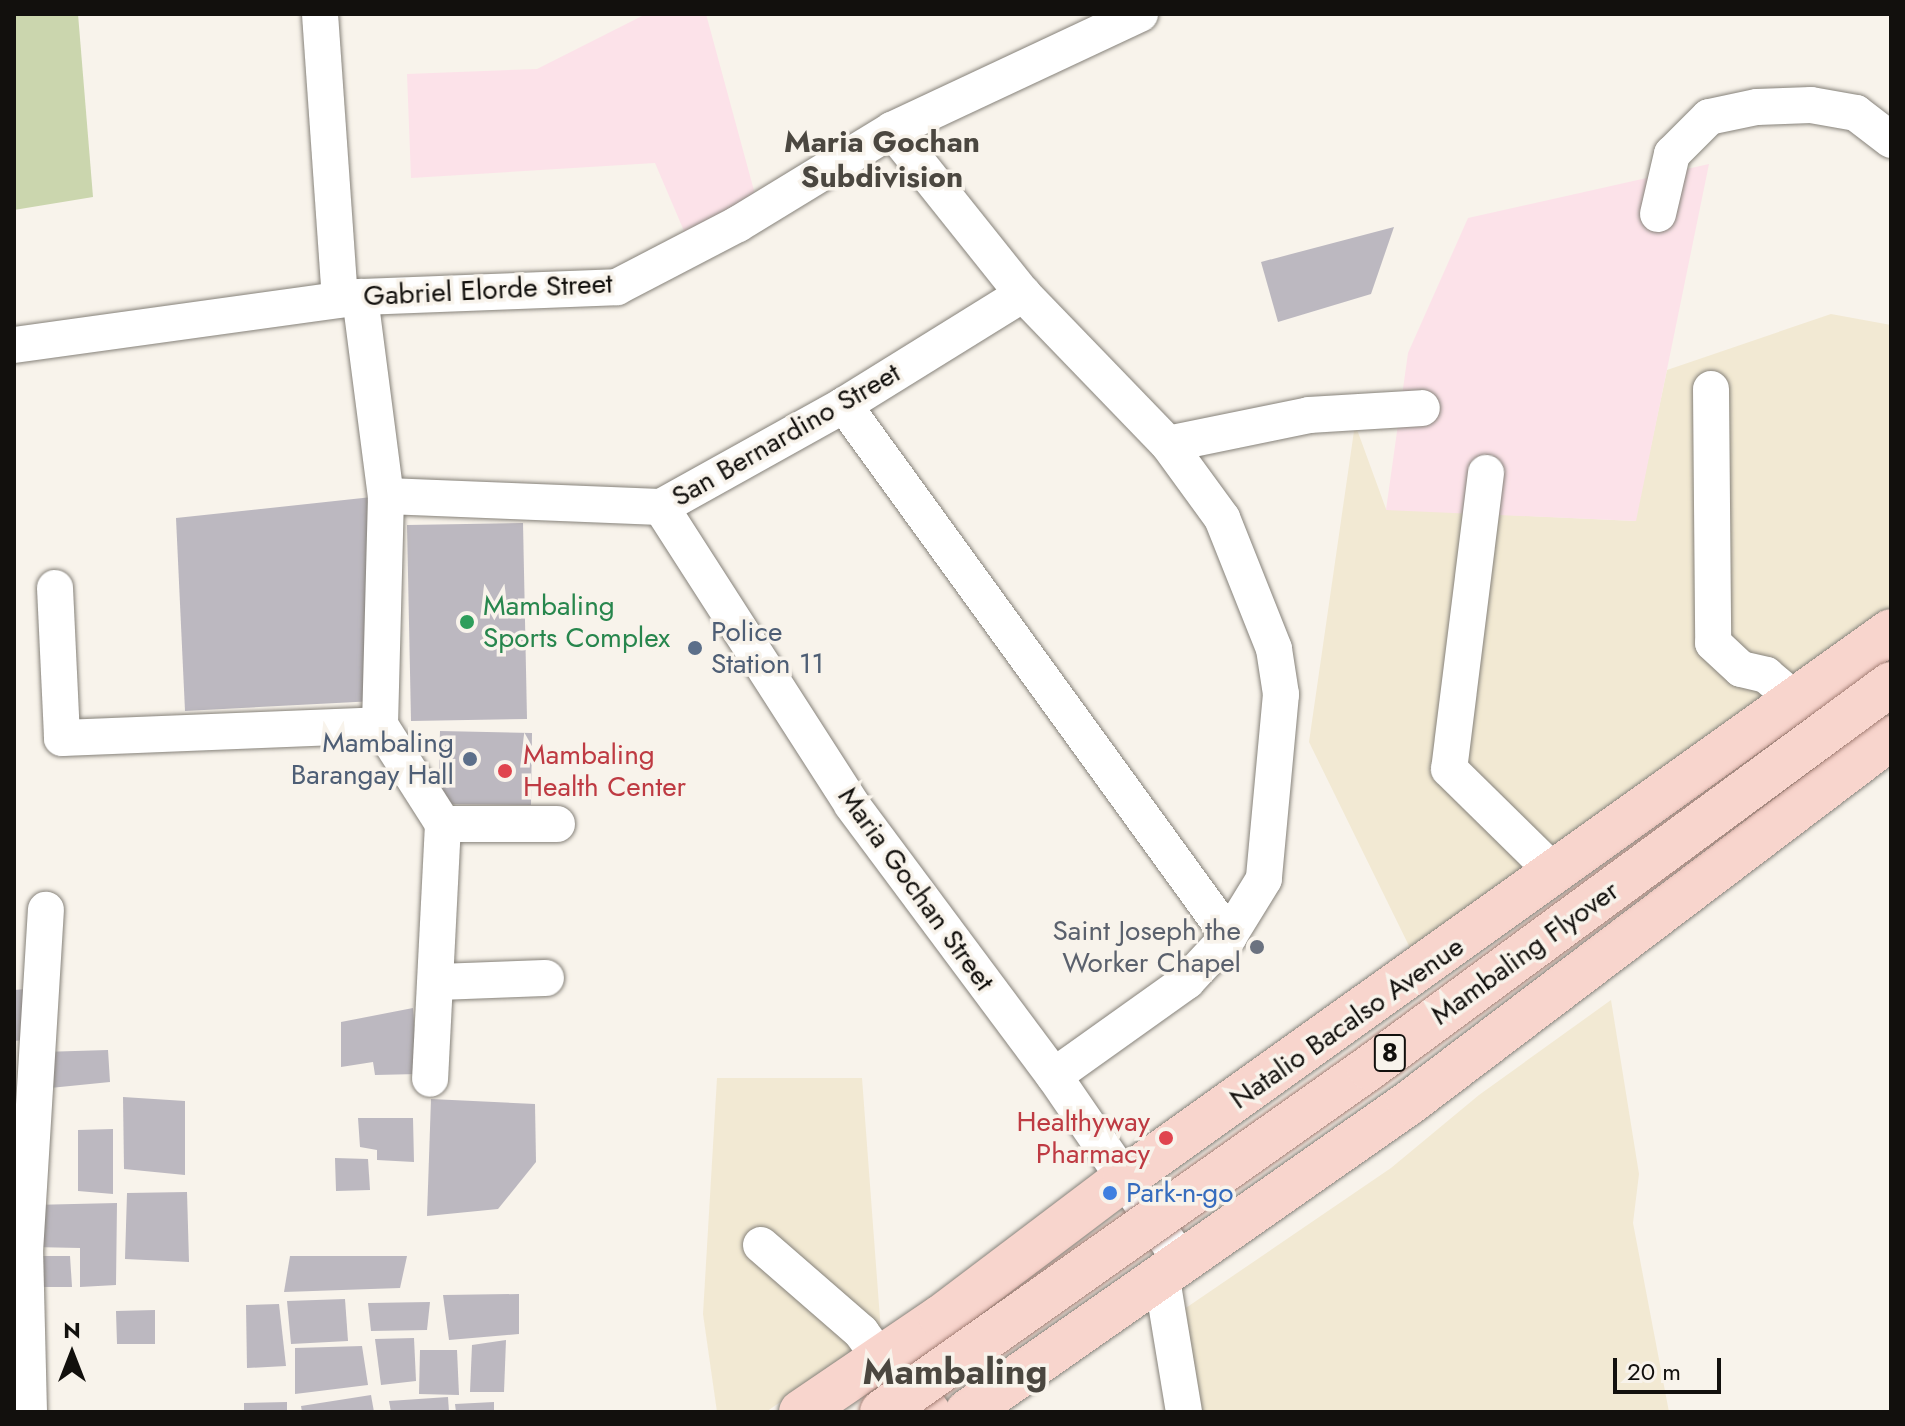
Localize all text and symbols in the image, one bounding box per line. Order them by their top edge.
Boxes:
district label: Maria Gochan Subdivision [784,124,980,194]
street label: Gabriel Elorde Street [362,267,614,313]
street label: San Bernardino Street [666,356,906,514]
place label: Mambaling Sports Complex [483,589,670,655]
marker: Mambaling Sports Complex [458,613,476,631]
place label: Police Station 11 [711,615,824,681]
marker: Police Station 11 [686,639,704,657]
place label: Mambaling Barangay Hall [291,726,454,792]
place label: Mambaling Health Center [523,738,686,804]
marker: Mambaling Barangay Hall [461,750,479,768]
marker: Mambaling Health Center [494,760,516,782]
street label: Maria Gochan Street [831,781,1001,997]
street label: Mambaling Flyover [1425,874,1625,1032]
place label: Saint Joseph the Worker Chapel [1052,914,1241,980]
street label: Natalio Bacalso Avenue [1224,930,1470,1116]
marker: Saint Joseph the Worker Chapel [1248,938,1266,956]
road number: 8 [1372,1031,1408,1075]
place label: Healthyway Pharmacy [1017,1105,1150,1171]
marker: Healthyway Pharmacy [1157,1129,1175,1147]
place label: Park-n-go [1126,1176,1234,1210]
marker: Park-n-go [1101,1184,1119,1202]
north arrow [32,1314,112,1394]
text: N [63,1314,81,1346]
scale bar [1617,1342,1725,1392]
district label: Mambaling [863,1350,1047,1394]
text: 20 m [1627,1354,1681,1389]

